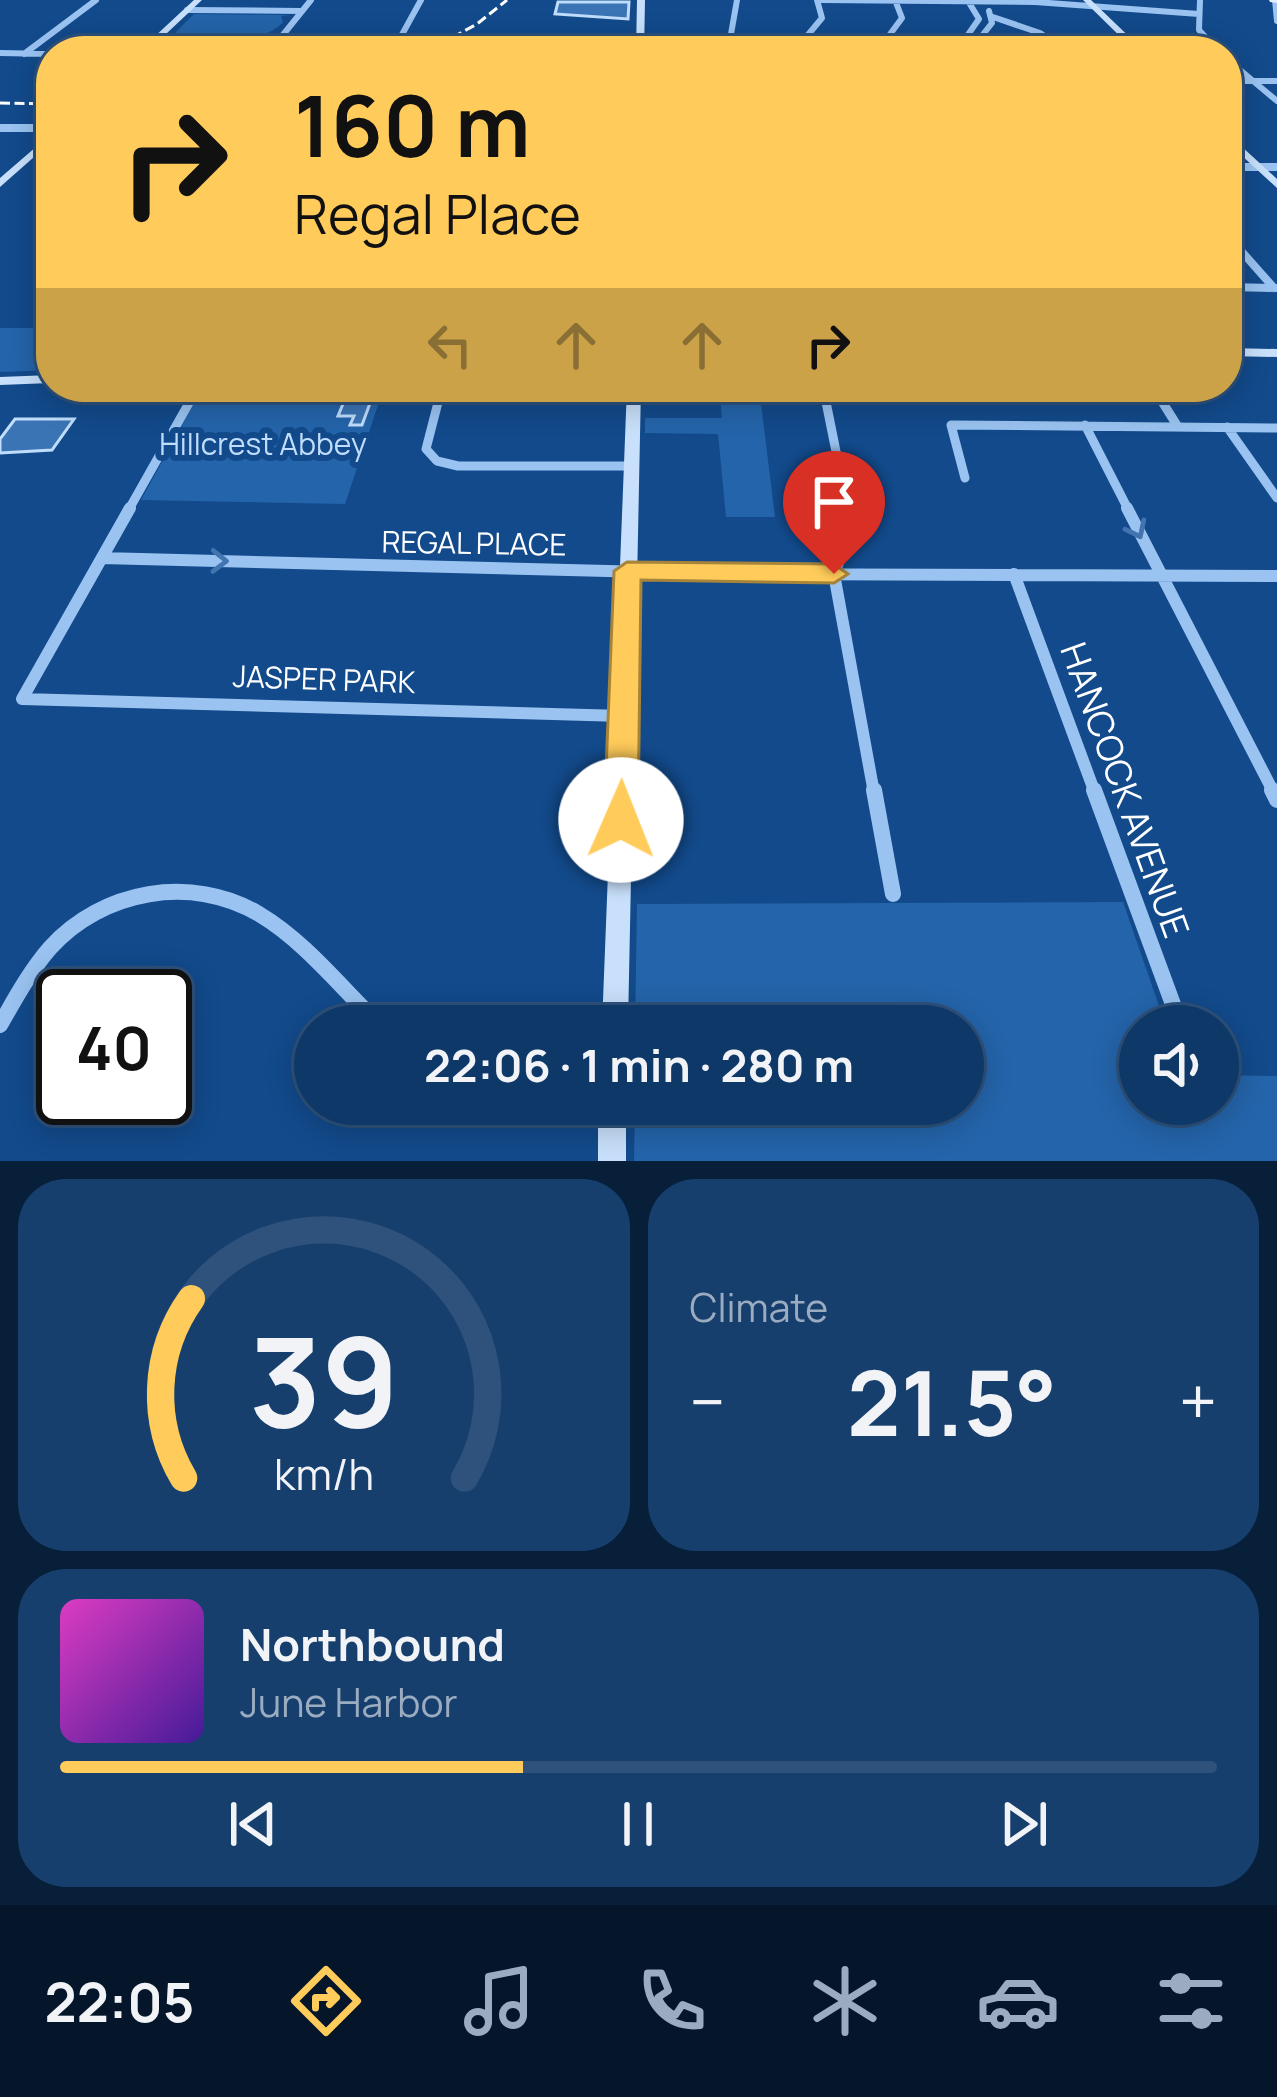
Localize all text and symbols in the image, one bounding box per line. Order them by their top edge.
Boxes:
text: 160 m [294,67,531,182]
icon: right [96,84,252,240]
text: Regal Place [294,176,581,250]
icon: left [417,312,483,378]
icon: ahead [543,312,609,378]
icon: ahead [669,312,735,378]
icon: right [795,312,861,378]
park label: Hillcrest Abbey [159,423,367,464]
pin [783,451,885,574]
icon: arrive [801,469,867,535]
one-way arrow [1123,518,1146,539]
street label: REGAL PLACE [381,520,567,565]
one-way arrow [210,548,229,574]
street label: HANCOCK AVENUE [1049,636,1202,944]
street label: JASPER PARK [232,655,416,702]
position arrow [558,757,684,883]
speed limit sign: 40 [36,969,192,1125]
map controls [1119,1005,1239,1125]
button: sound [1119,1005,1239,1125]
text: 22:06 · 1 min · 280 m [424,1034,854,1096]
text: Climate [690,1280,828,1334]
text: 39 [249,1294,399,1464]
text: 21.5° [847,1340,1057,1463]
text: − [690,1356,725,1446]
text: + [1179,1356,1217,1446]
text: km/h [274,1444,374,1503]
text: Northbound [240,1613,505,1675]
text: June Harbor [240,1675,458,1729]
icon: previous [220,1791,286,1857]
icon: pause [605,1791,671,1857]
icon: next [991,1791,1057,1857]
icon: directions [284,1959,368,2043]
icon: music [457,1959,541,2043]
icon: phone [630,1959,714,2043]
icon: climate [803,1959,887,2043]
icon: car [976,1959,1060,2043]
icon: filters [1149,1959,1233,2043]
text: 22:05 [45,1964,195,2038]

